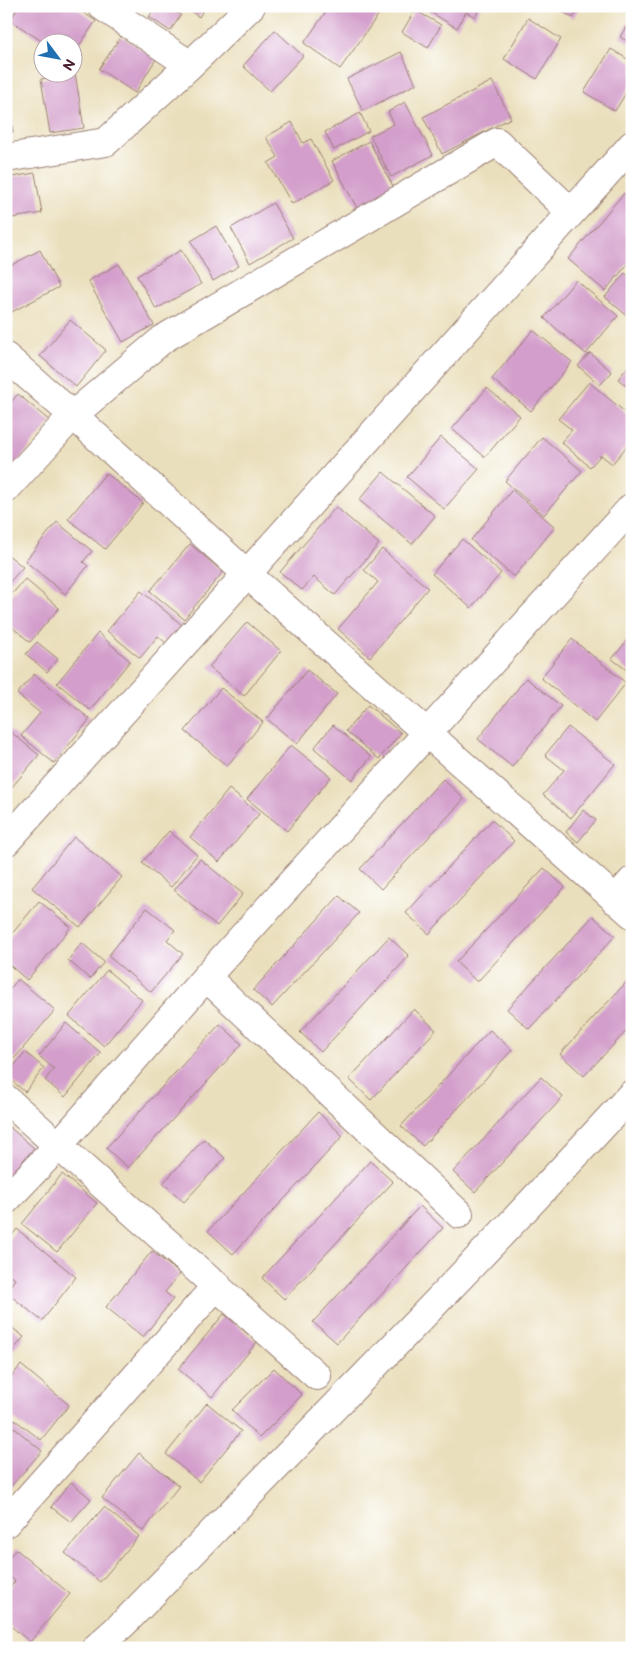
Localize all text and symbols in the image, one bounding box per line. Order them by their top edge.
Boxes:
north arrow [32,32,82,82]
text: N [59,56,79,74]

